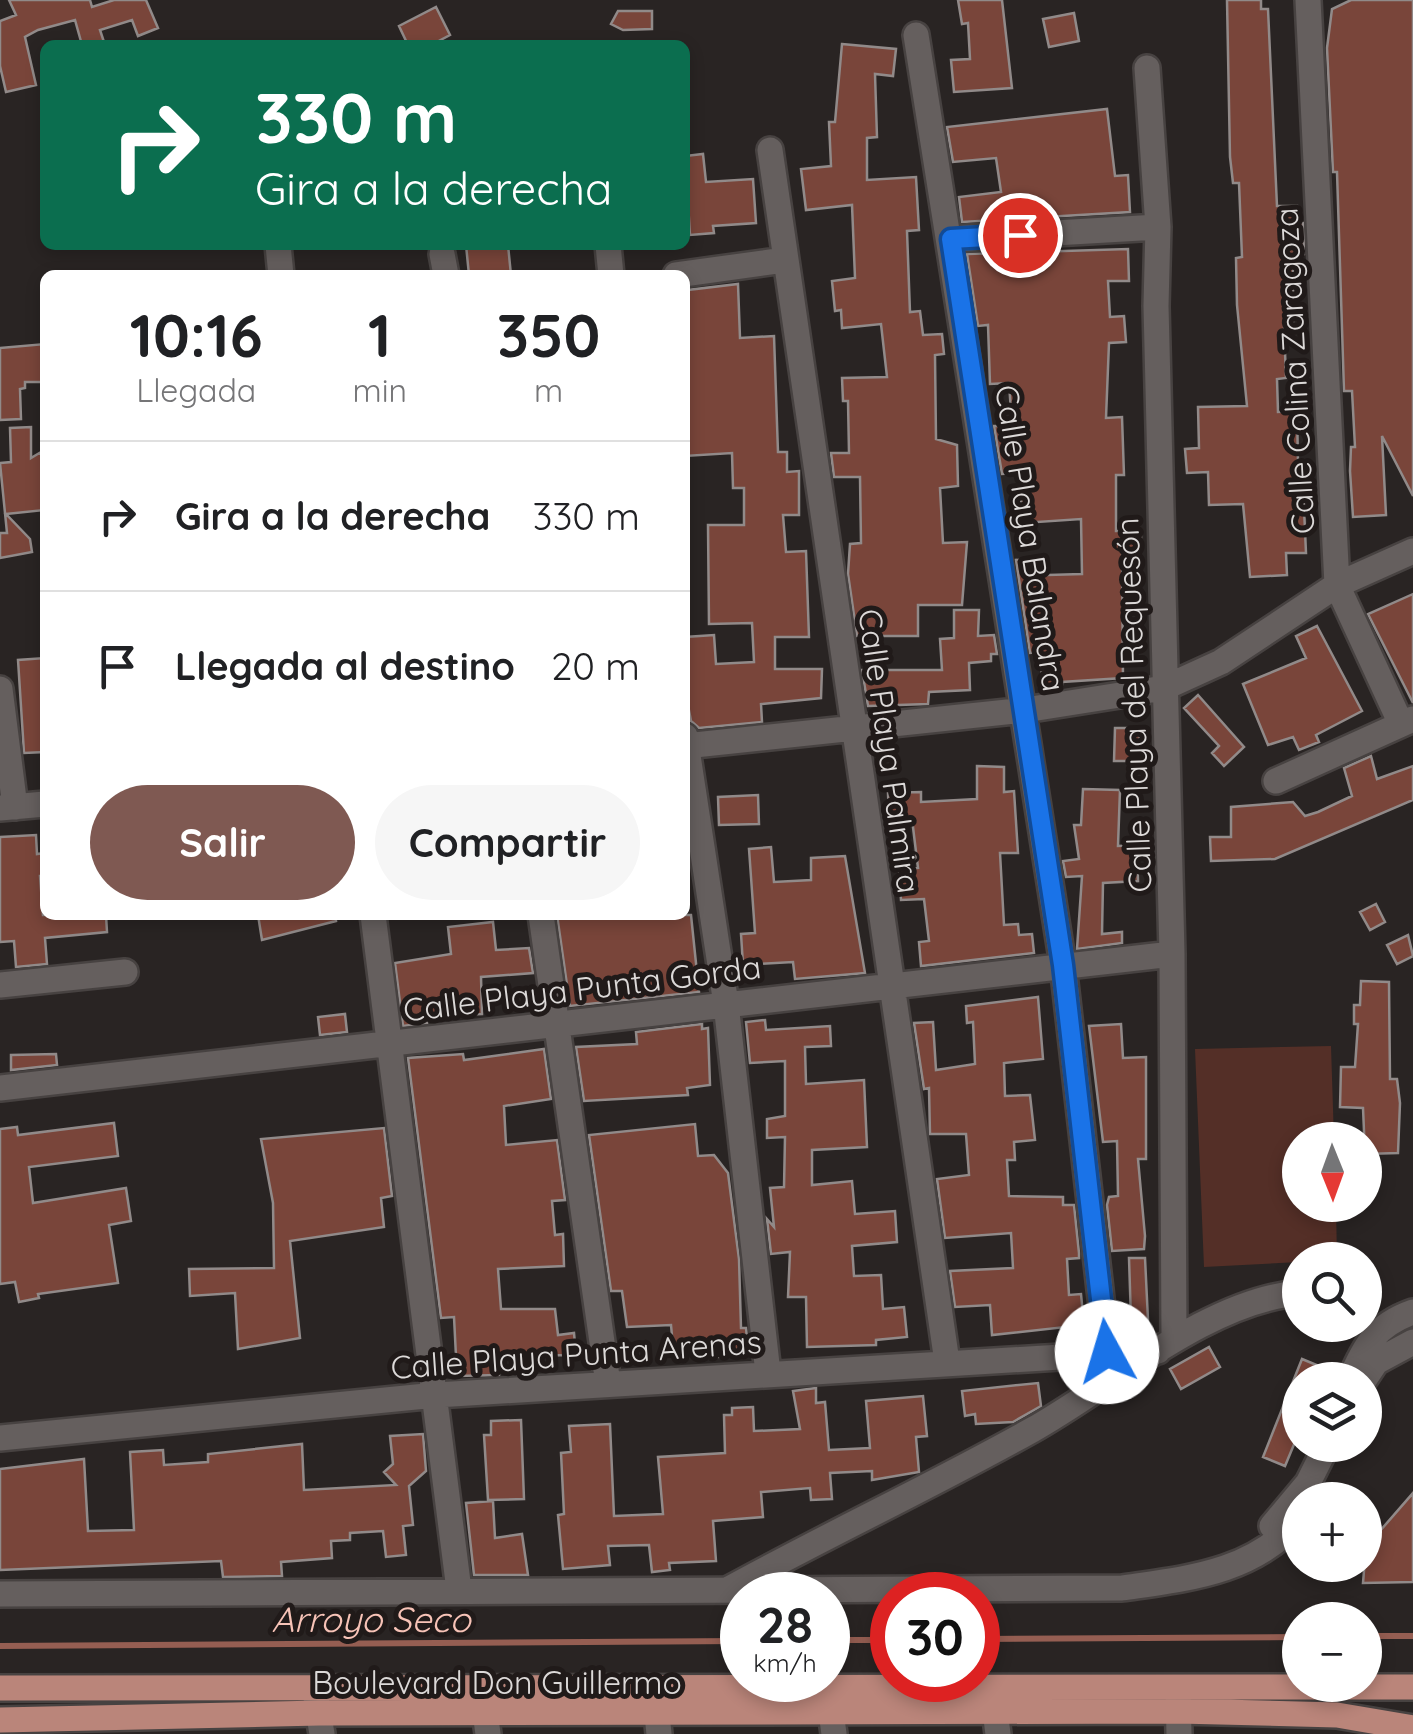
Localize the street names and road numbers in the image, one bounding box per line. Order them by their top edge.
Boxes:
street label: Calle Colina Zaragoza [1265,207,1323,535]
street label: Calle Playa Balandra [987,382,1075,694]
street label: Calle Playa del Requesón [1106,517,1160,893]
street label: Calle Playa Palmira [850,606,930,896]
street label: Calle Playa Punta Gorda [401,946,763,1030]
street label: Calle Playa Punta Arenas [389,1321,763,1387]
street label: Boulevard Don Guillermo [312,1662,682,1702]

